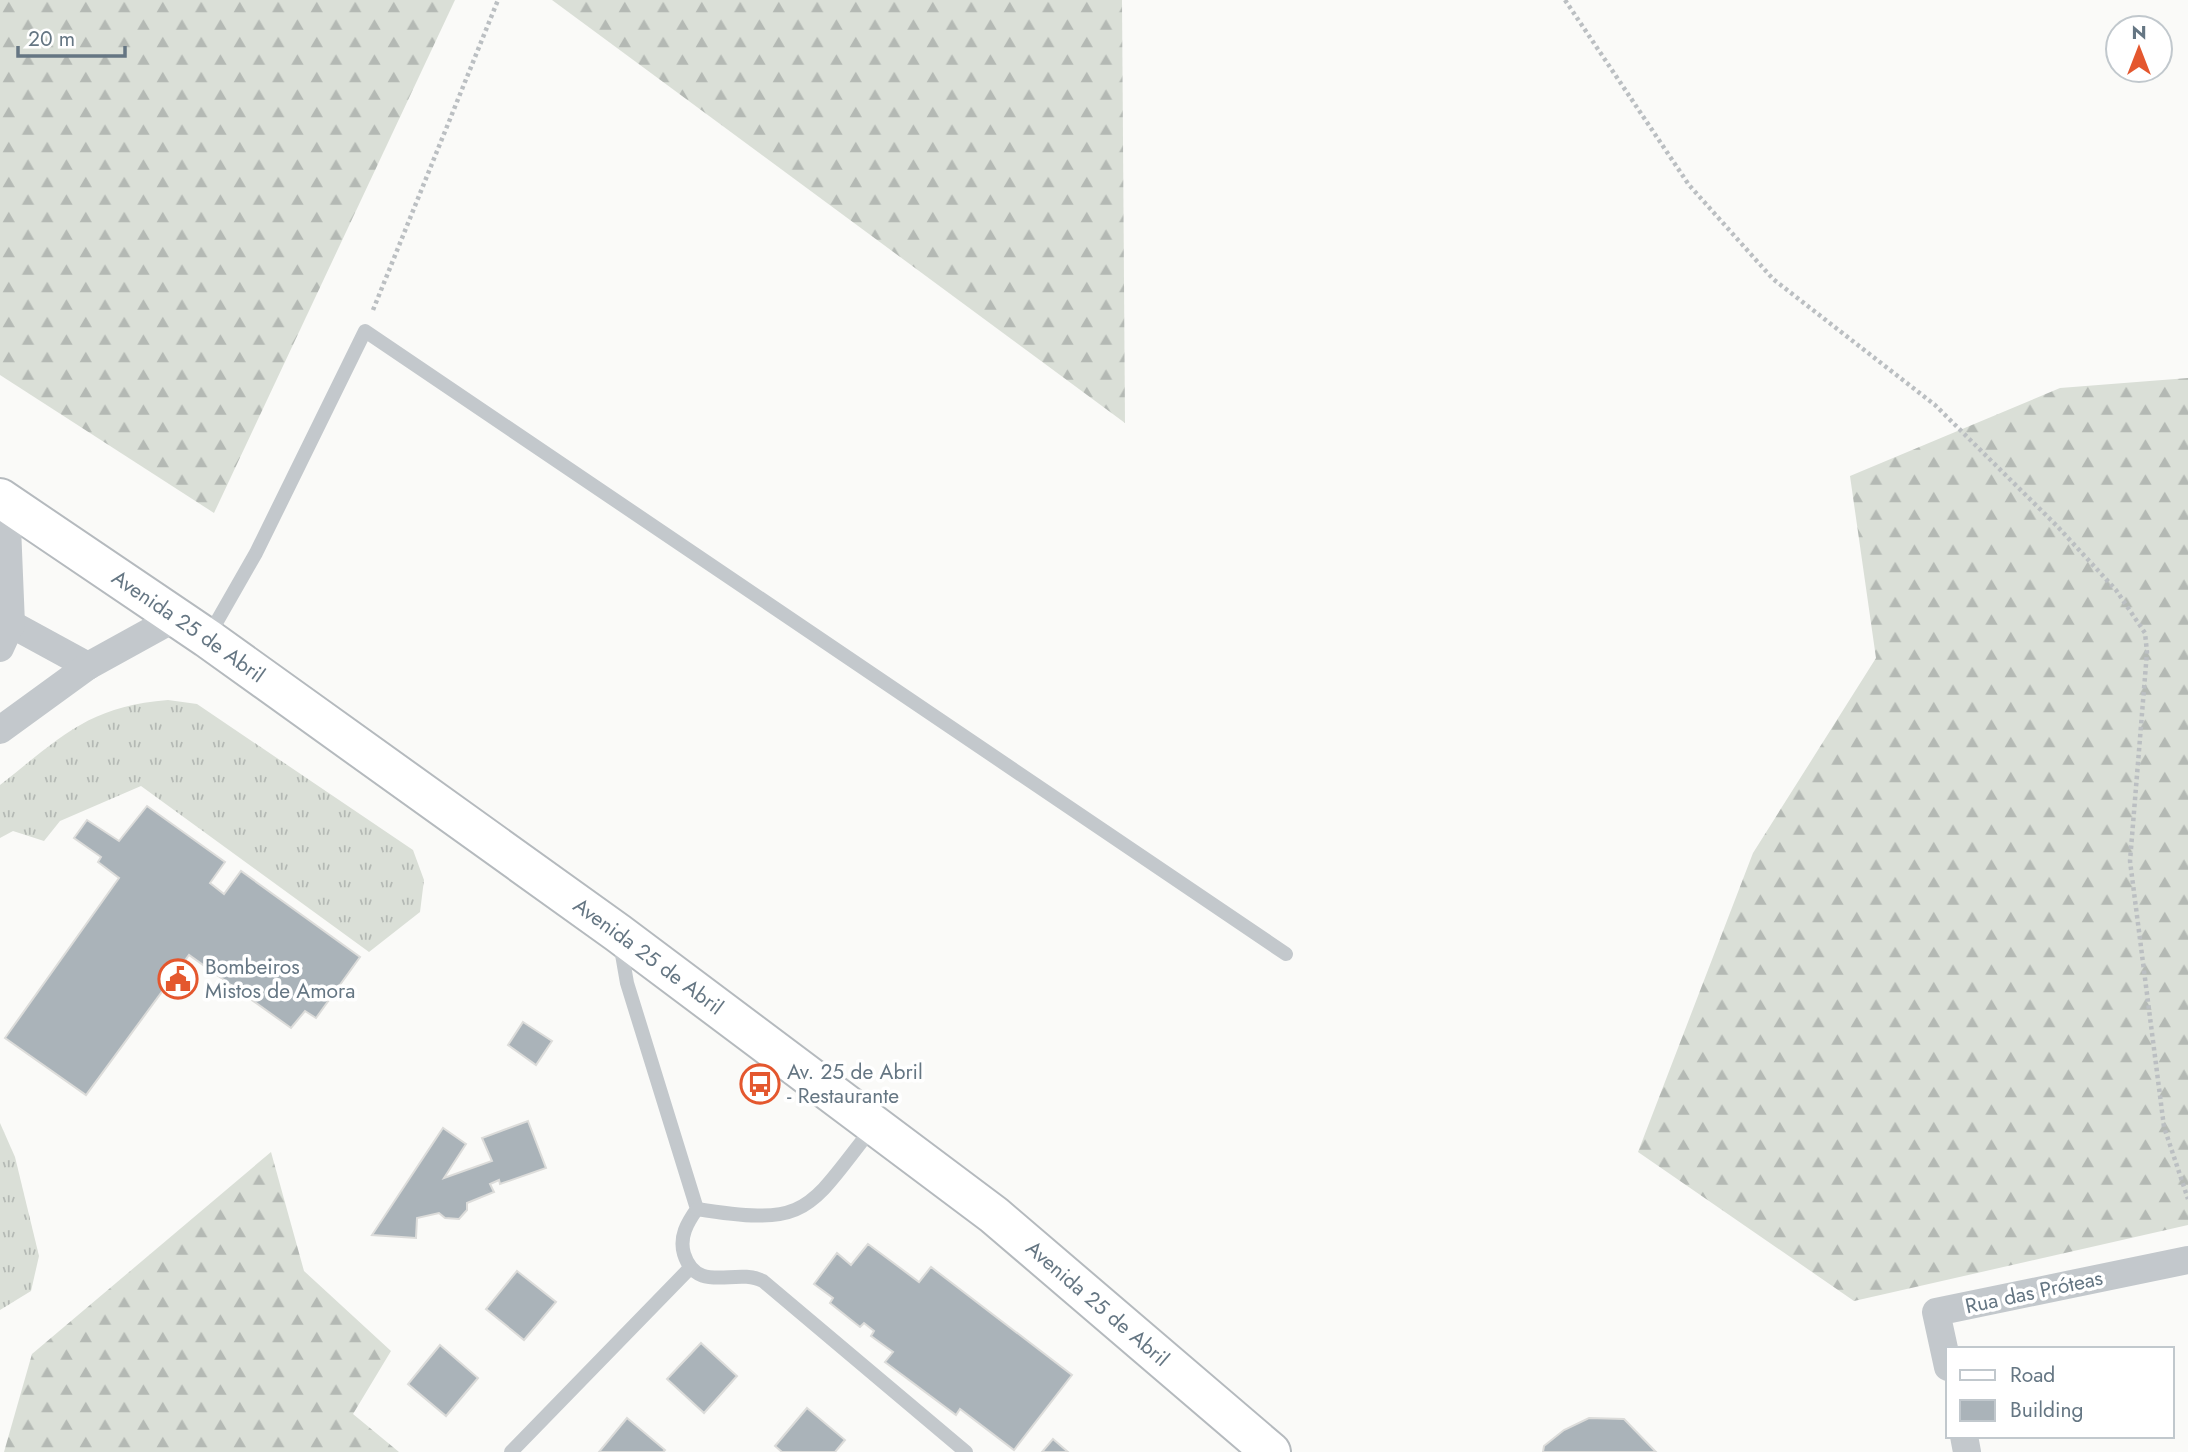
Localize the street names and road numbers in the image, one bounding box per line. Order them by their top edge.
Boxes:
street label: Avenida 25 de Abril [106,563,271,690]
street label: Avenida 25 de Abril [567,891,730,1022]
street label: Avenida 25 de Abril [1019,1234,1176,1373]
street label: Rua das Próteas [1962,1263,2106,1321]

